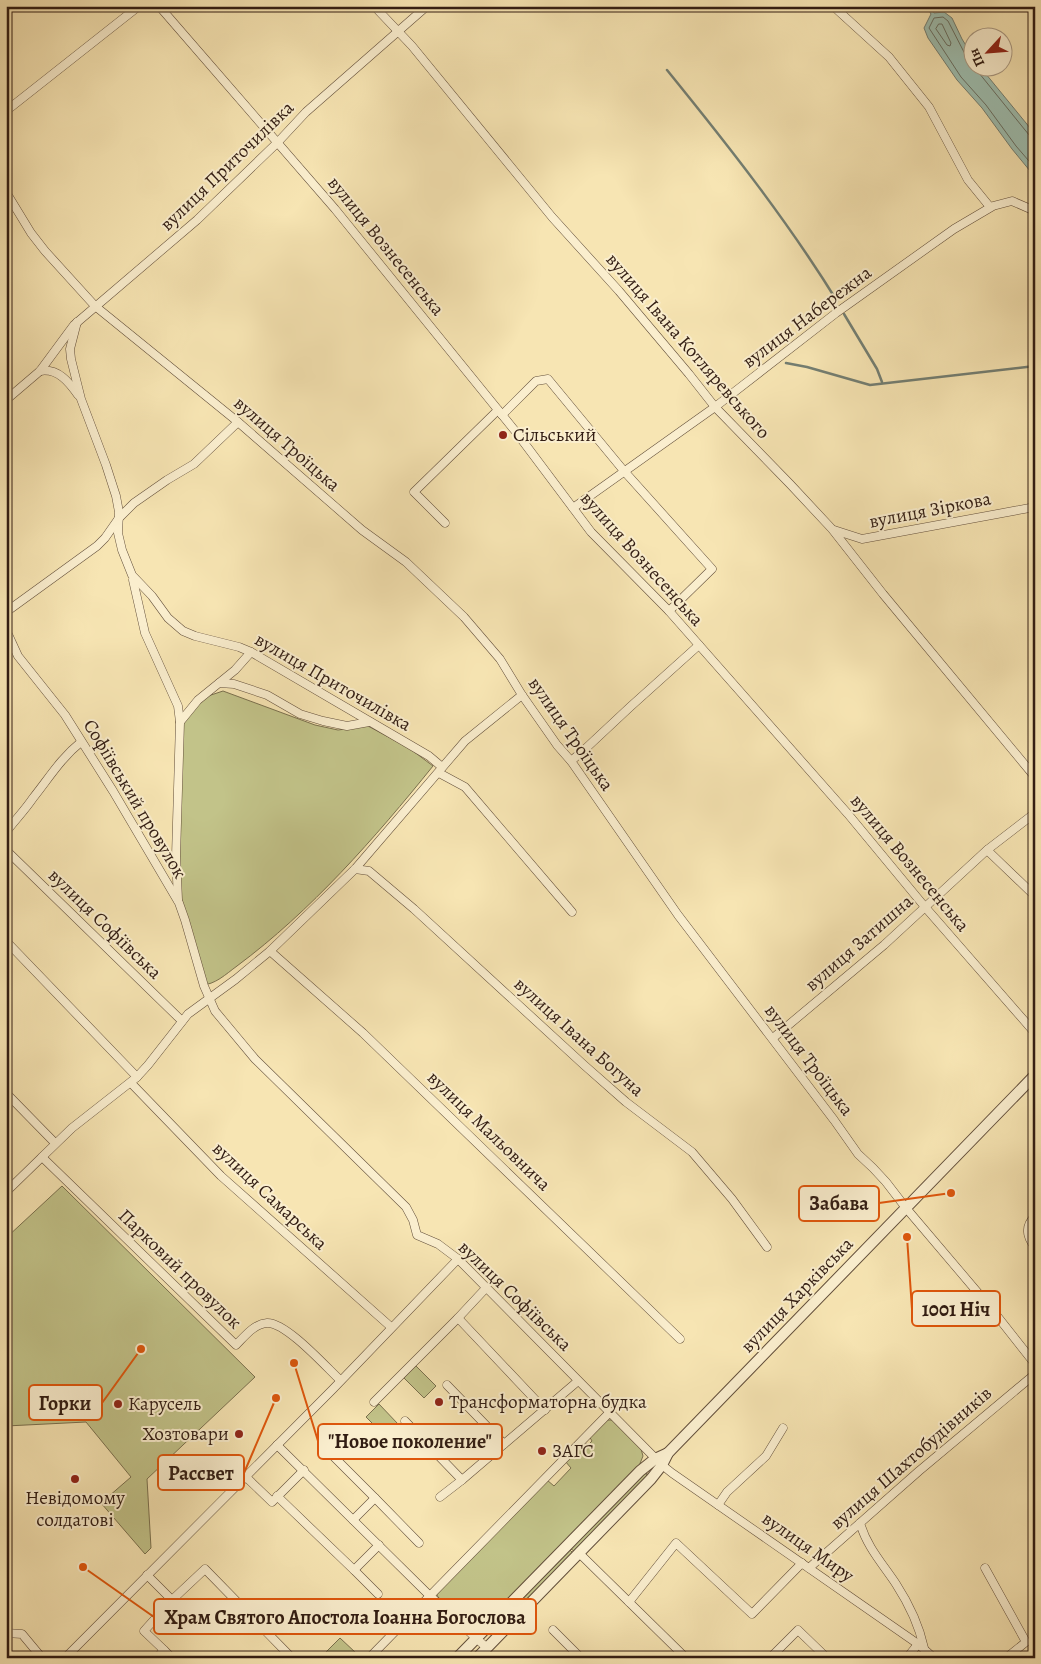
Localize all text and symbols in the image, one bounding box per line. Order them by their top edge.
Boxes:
north arrow [964,28,1014,78]
text: Пн [964,45,989,70]
street label: вулиця Приточилівка [154,95,300,237]
street label: вулиця Вознесенська [322,171,451,322]
street label: вулиця Івана Котляревського [600,247,776,445]
street label: вулиця Набережна [737,260,877,374]
street label: вулиця Троїцька [228,390,346,498]
place label: Сільський [513,422,596,448]
marker: Сільський [497,429,509,441]
street label: вулиця Зіркова [867,485,993,535]
street label: вулиця Вознесенська [575,486,710,632]
street label: вулиця Приточилівка [250,627,416,738]
street label: вулиця Троїцька [522,672,620,796]
street label: Софіївський провулок [77,714,193,884]
street label: вулиця Вознесенська [845,788,976,938]
street label: вулиця Софіївська [42,863,168,985]
street label: вулиця Затишна [799,889,919,997]
street label: вулиця Івана Богуна [508,971,650,1103]
street label: вулиця Троїцька [758,999,860,1121]
street label: вулиця Мальовнича [421,1065,557,1197]
street label: вулиця Самарська [207,1136,333,1256]
callout: Забава [799,1186,879,1221]
text: Забава [809,1190,869,1217]
street label: Парковий провулок [112,1203,248,1335]
street label: вулиця Харківська [735,1231,859,1359]
street label: вулиця Софіївська [452,1235,578,1357]
callout: 1001 Ніч [912,1291,1000,1326]
text: 1001 Ніч [922,1296,990,1323]
street label: вулиця Шахтобудівників [825,1381,997,1535]
callout: Горки [29,1385,102,1420]
place label: Трансформаторна будка [449,1389,647,1415]
text: Горки [39,1390,92,1417]
place label: Карусель [128,1391,201,1417]
marker: Трансформаторна будка [433,1396,445,1408]
marker: Карусель [112,1398,124,1410]
place label: Хозтовари [142,1421,229,1447]
callout: "Новое поколение" [318,1424,502,1459]
marker: Хозтовари [233,1428,245,1440]
text: "Новое поколение" [328,1428,492,1455]
place label: ЗАГС [552,1438,594,1464]
marker: ЗАГС [536,1445,548,1457]
callout: Рассвет [158,1455,244,1490]
text: Рассвет [168,1460,234,1487]
marker: Невідомому солдатові [69,1473,81,1485]
place label: Невідомому солдатові [25,1485,125,1533]
street label: вулиця Миру [757,1506,860,1589]
callout: Храм Святого Апостола Іоанна Богослова [154,1599,536,1634]
text: Храм Святого Апостола Іоанна Богослова [164,1604,526,1631]

